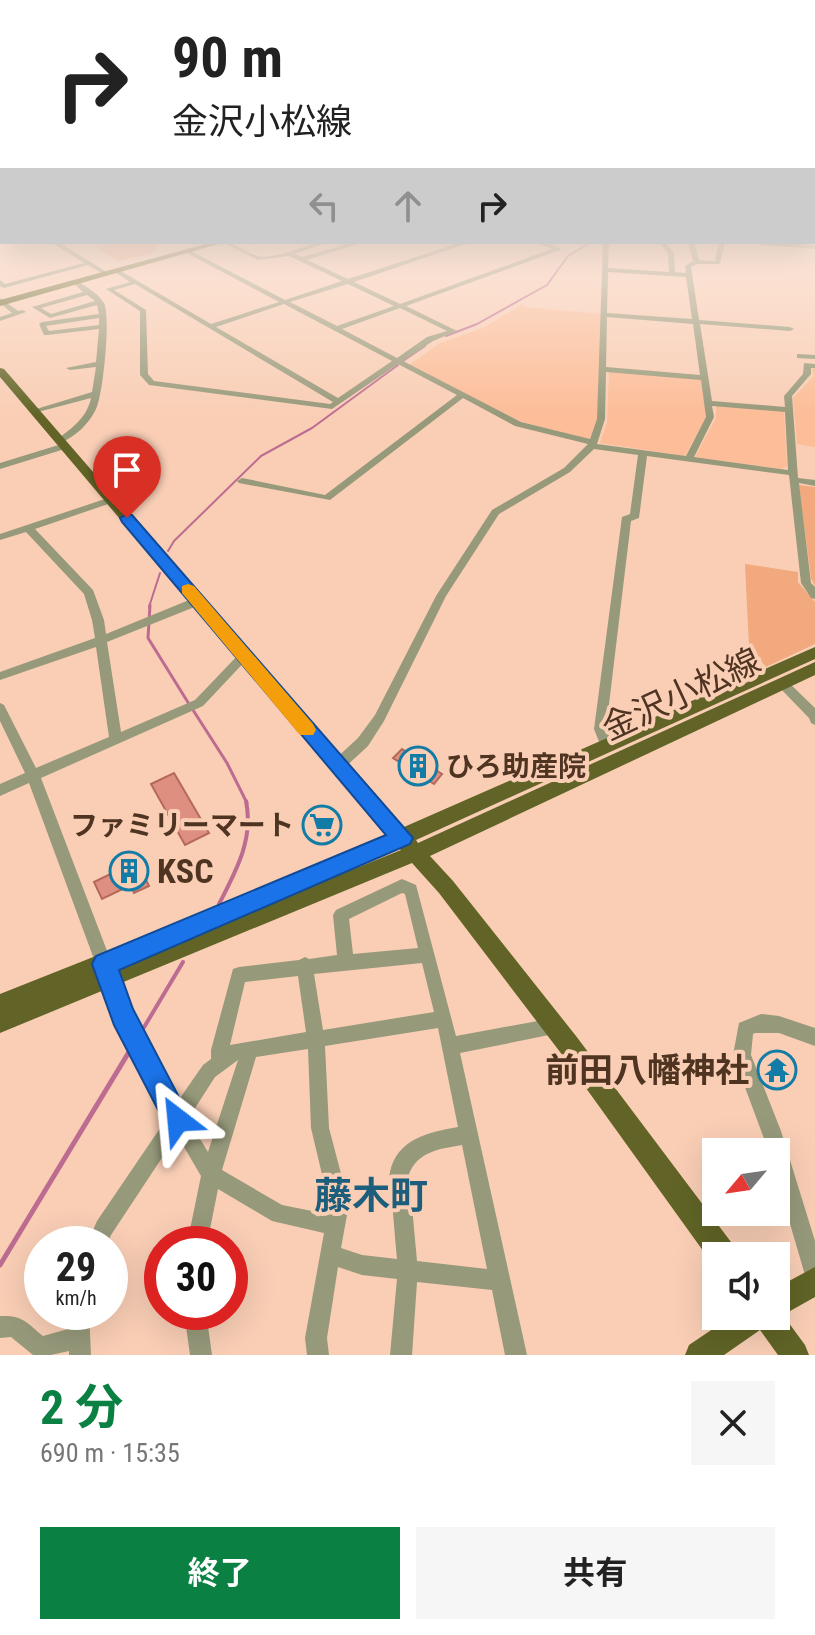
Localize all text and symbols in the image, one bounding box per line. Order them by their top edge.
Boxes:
text: 90 m [172,25,283,91]
icon: right [40,32,144,136]
text: 金沢小松線 [172,101,352,143]
icon: left [302,184,346,228]
icon: ahead [386,184,430,228]
icon: right [470,184,514,228]
pin [93,436,161,518]
icon: arrive [105,448,149,492]
street label: 金沢小松線 [596,640,766,748]
building icon: ひろ助産院 [397,745,439,787]
place label: ひろ助産院 [446,750,586,783]
supermarket icon: ファミリーマート [301,804,343,846]
place label: ファミリーマート [70,809,294,842]
building icon: KSC [108,850,150,892]
place label: KSC [157,851,214,891]
temple icon: 前田八幡神社 [756,1049,798,1091]
place label: 前田八幡神社 [545,1050,749,1090]
position arrow [136,1078,220,1162]
north arrow [702,1138,790,1226]
map controls [702,1138,790,1330]
district label: 藤木町 [314,1174,428,1218]
speed limit sign: 30 [144,1226,248,1330]
button: sound [702,1242,790,1330]
text: 29 [56,1244,96,1291]
text: km/h [55,1286,97,1310]
text: 2 分 [40,1379,123,1436]
button: close [691,1381,775,1465]
text: 690 m · 15:35 [40,1438,180,1468]
button: 終了 [40,1527,400,1619]
button: 共有 [416,1527,775,1619]

